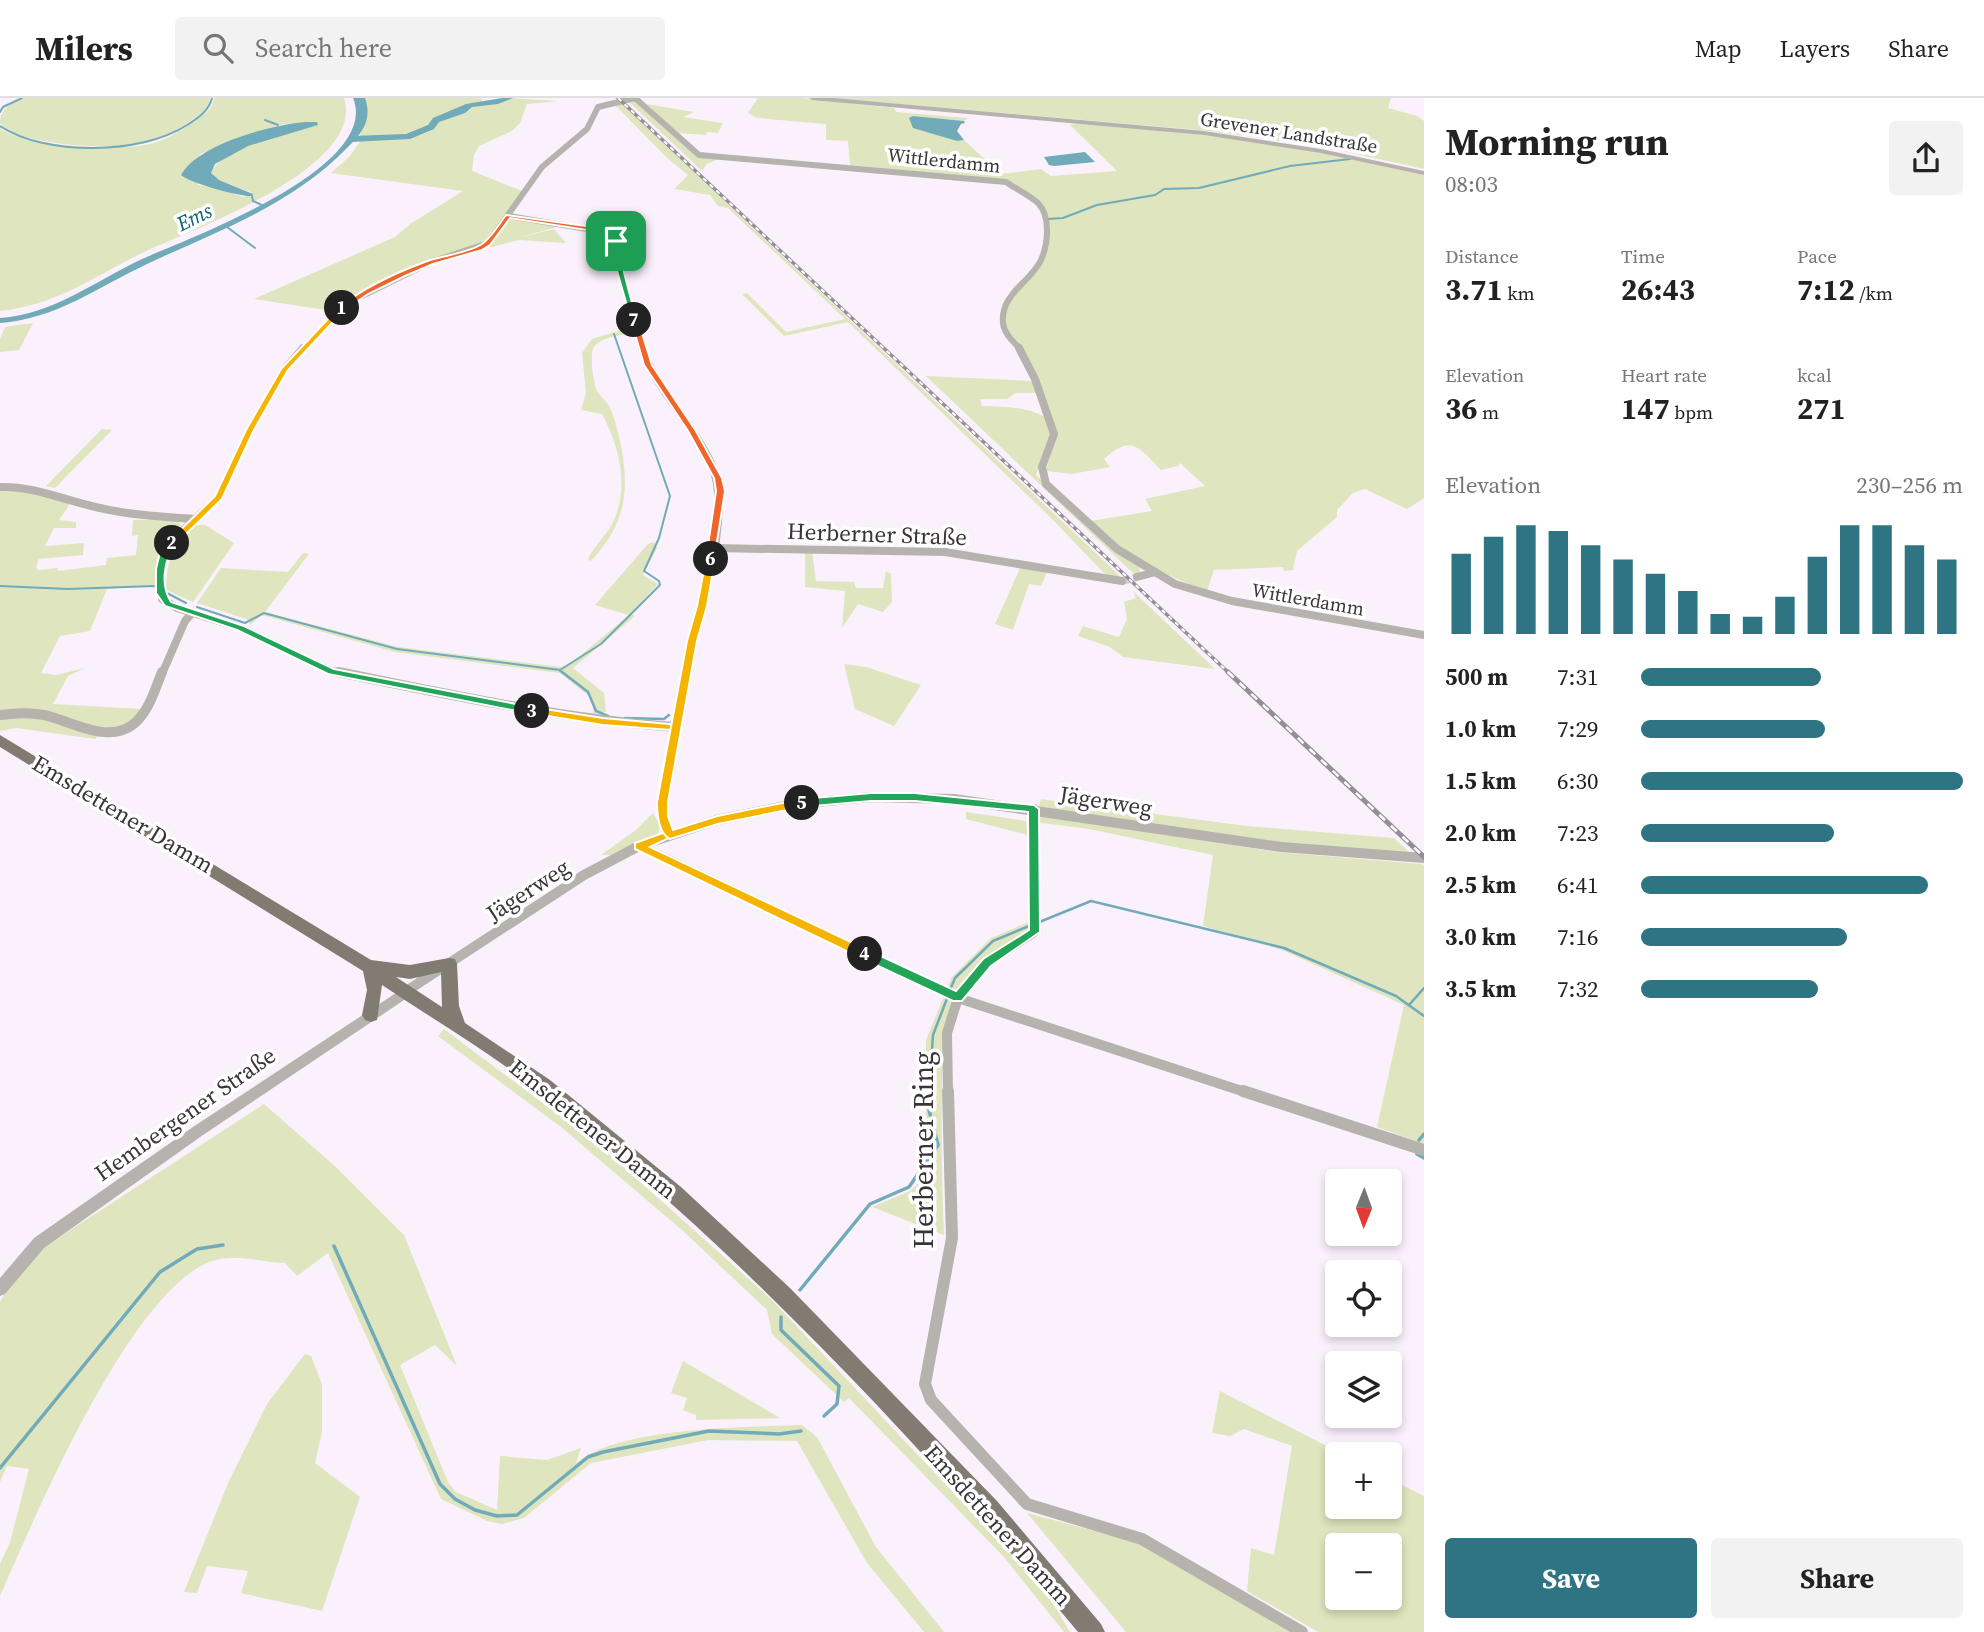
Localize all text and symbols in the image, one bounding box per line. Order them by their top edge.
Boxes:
search box [175,17,665,80]
text: Milers [35,26,133,71]
icon: search [199,29,237,67]
text: Search here [255,30,392,66]
text: Map [1695,32,1742,65]
text: Layers [1780,32,1850,65]
text: Share [1888,32,1949,65]
street label: Grevener Landstraße [1199,105,1379,159]
text: Morning run [1445,116,1669,168]
button: share [1889,121,1963,195]
street label: Wittlerdamm [886,141,1002,179]
text: 08:03 [1445,168,1498,200]
water label: Ems [170,196,217,238]
pin [586,211,646,271]
icon: arrive [597,222,635,260]
text: Distance [1445,243,1519,269]
text: Time [1621,243,1665,269]
text: Pace [1797,243,1837,269]
text: 3.71 [1445,269,1503,310]
text: 26:43 [1621,269,1695,310]
text: 7:12 [1797,269,1855,310]
text: km [1503,280,1535,306]
text: /km [1855,280,1893,306]
pin: 1 [324,290,360,326]
text: 1 [336,294,347,320]
pin: 7 [616,302,652,338]
text: 7 [628,306,639,332]
text: Elevation [1445,362,1524,388]
text: Heart rate [1621,362,1707,388]
text: kcal [1797,362,1832,388]
text: 36 [1445,388,1478,429]
text: 147 [1621,388,1670,429]
text: 271 [1797,388,1846,429]
text: m [1478,399,1499,425]
text: bpm [1670,399,1713,425]
text: Elevation [1445,469,1541,501]
text: 230–256 m [1856,469,1963,501]
street label: Herberner Straße [787,515,967,553]
pin: 2 [154,526,190,560]
text: 2 [166,529,177,555]
pin: 6 [694,542,728,576]
text: 6 [705,545,716,571]
street label: Wittlerdamm [1250,576,1366,622]
text: 500 m [1445,661,1508,693]
text: 7:31 [1557,661,1598,693]
pin: 3 [514,694,550,728]
text: 3 [526,697,537,723]
text: 1.0 km [1445,713,1516,745]
text: 7:29 [1557,713,1598,745]
street label: Emsdettener Damm [26,747,220,881]
text: 1.5 km [1445,765,1516,797]
text: 6:30 [1557,765,1598,797]
street label: Jägerweg [1056,778,1155,824]
pin: 5 [784,786,820,820]
text: 5 [796,789,807,815]
text: 2.0 km [1445,817,1516,849]
text: 7:23 [1557,817,1598,849]
street label: Jägerweg [479,851,576,929]
text: 2.5 km [1445,869,1516,901]
text: 6:41 [1557,869,1598,901]
text: 3.0 km [1445,921,1516,953]
text: 7:16 [1557,921,1598,953]
pin: 4 [848,936,882,972]
text: 4 [859,940,870,966]
text: 3.5 km [1445,973,1516,1005]
text: 7:32 [1557,973,1598,1005]
street label: Hembergener Straße [88,1039,282,1189]
street label: Herberner Ring [904,1051,942,1249]
street label: Emsdettener Damm [503,1052,683,1207]
north arrow [1325,1169,1402,1246]
map controls [1325,1169,1402,1610]
button: locate [1325,1260,1402,1337]
button: layers [1325,1351,1402,1428]
street label: Emsdettener Damm [917,1438,1079,1613]
button: + [1325,1442,1402,1519]
button: − [1325,1533,1402,1610]
button: Save [1445,1538,1697,1618]
button: Share [1711,1538,1963,1618]

